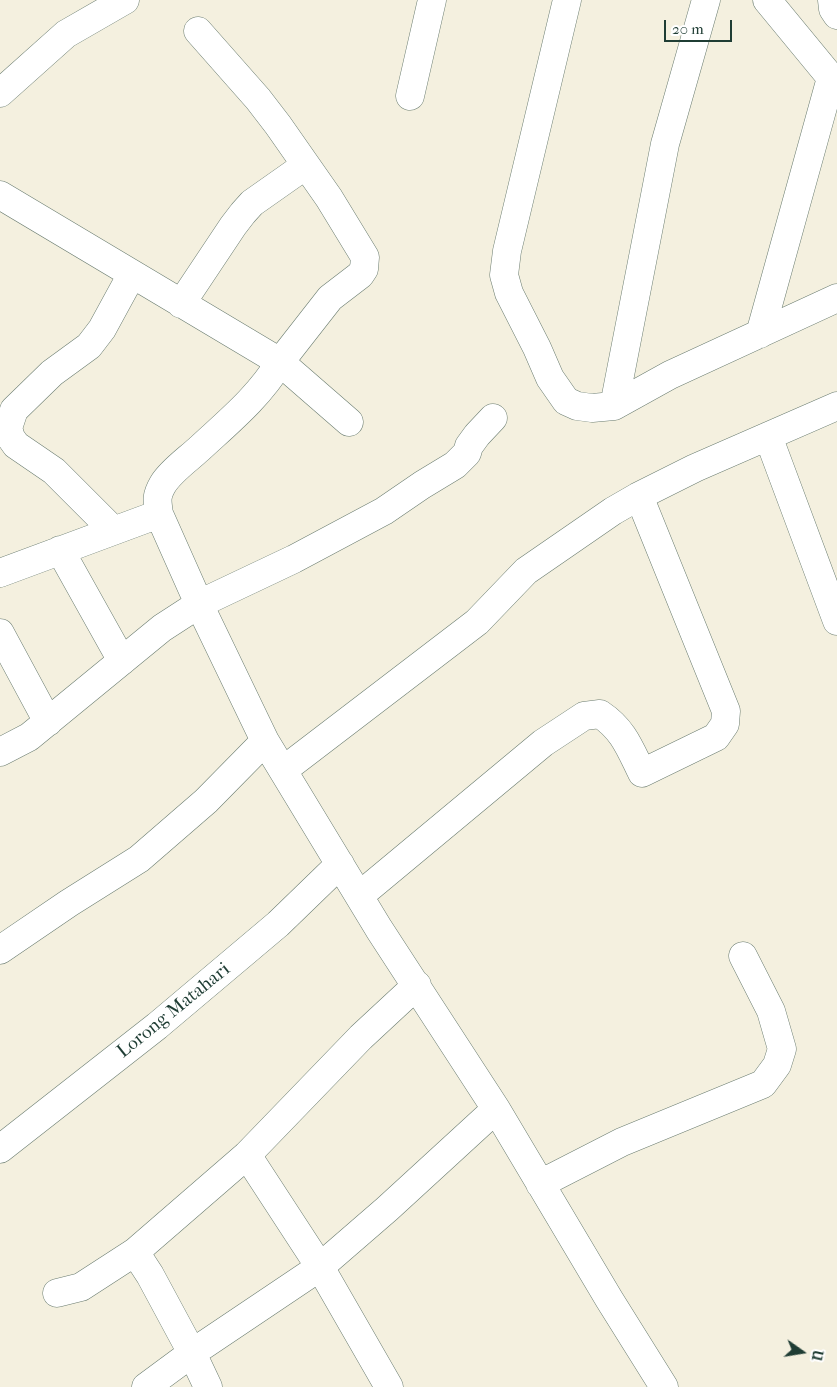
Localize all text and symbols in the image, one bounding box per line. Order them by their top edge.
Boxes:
scale bar [667,10,734,42]
text: 20 m [672,20,704,38]
street label: Lorong Matahari [113,959,235,1063]
north arrow [777,1327,827,1377]
text: U [808,1348,827,1363]

